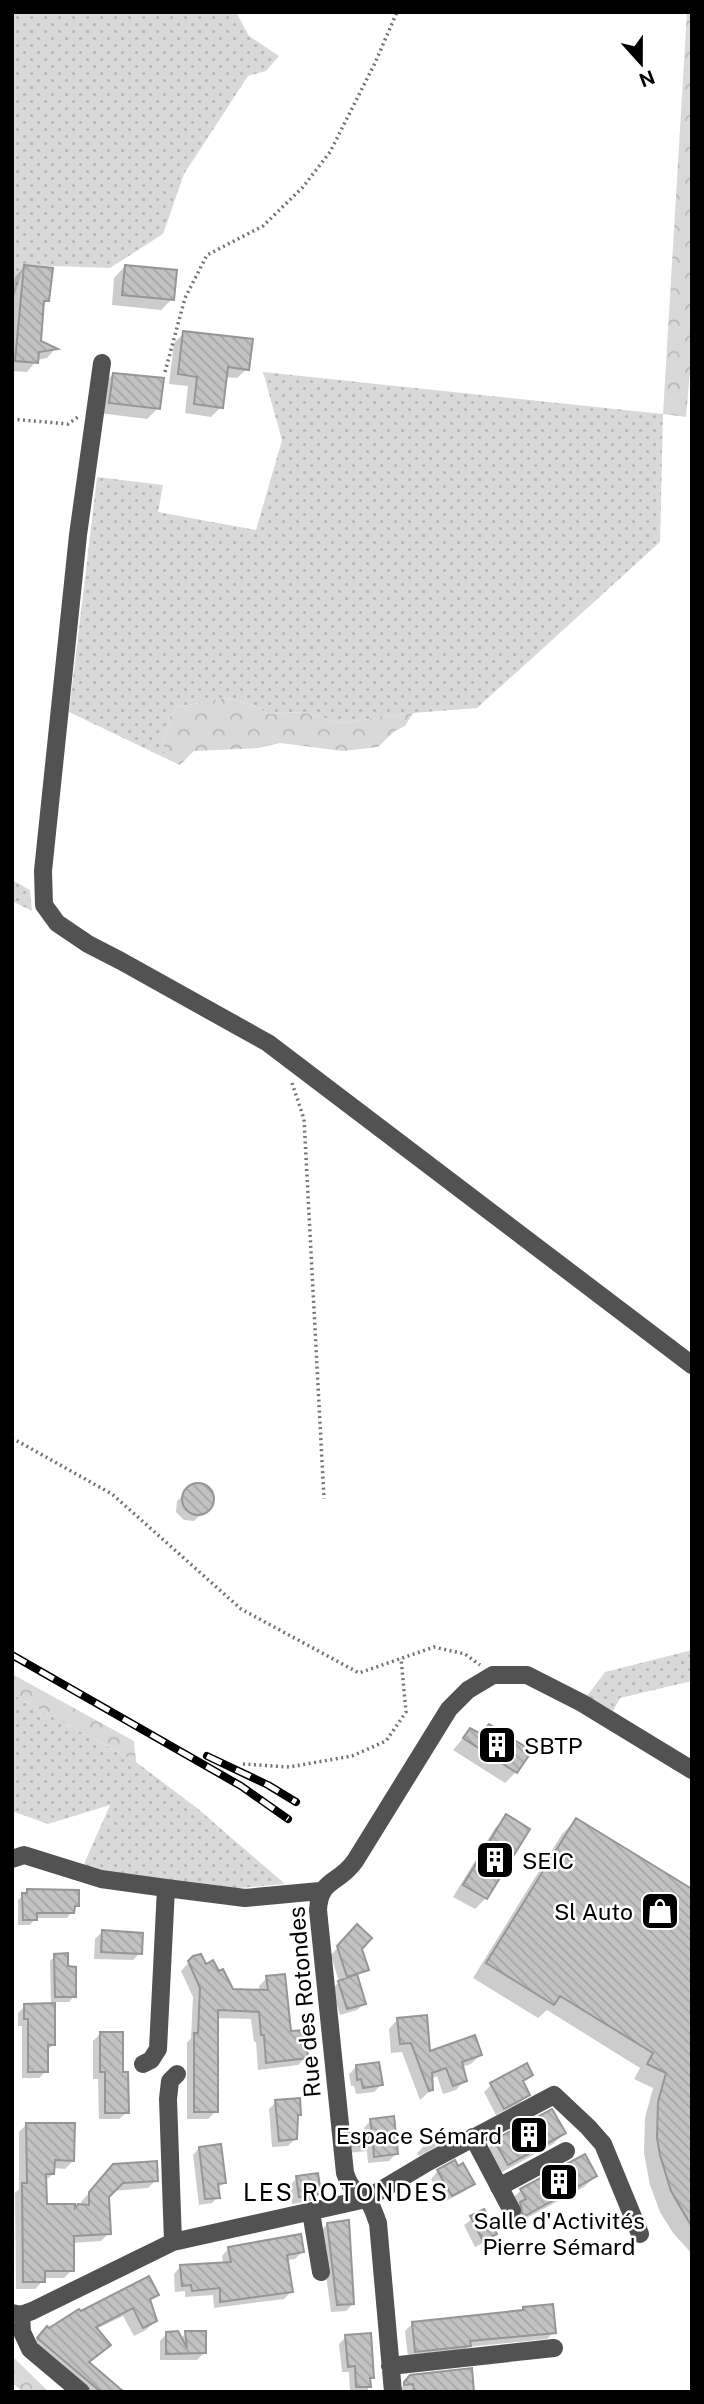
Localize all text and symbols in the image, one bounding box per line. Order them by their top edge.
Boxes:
north arrow [606,28,676,98]
text: N [636,66,658,92]
building icon: SBTP [476,1724,518,1766]
place label: SBTP [524,1732,583,1759]
building icon: SEIC [474,1839,516,1881]
place label: SEIC [522,1847,574,1874]
shop icon: Sl Auto [639,1890,681,1932]
place label: Sl Auto [554,1898,633,1925]
street label: Rue des Rotondes [282,1905,326,2099]
building icon: Espace Sémard [508,2114,550,2156]
place label: Espace Sémard [336,2122,502,2149]
building icon: Salle d'Activités Pierre Sémard [538,2161,580,2203]
district label: LES ROTONDES [243,2178,449,2206]
place label: Salle d'Activités Pierre Sémard [473,2207,645,2260]

